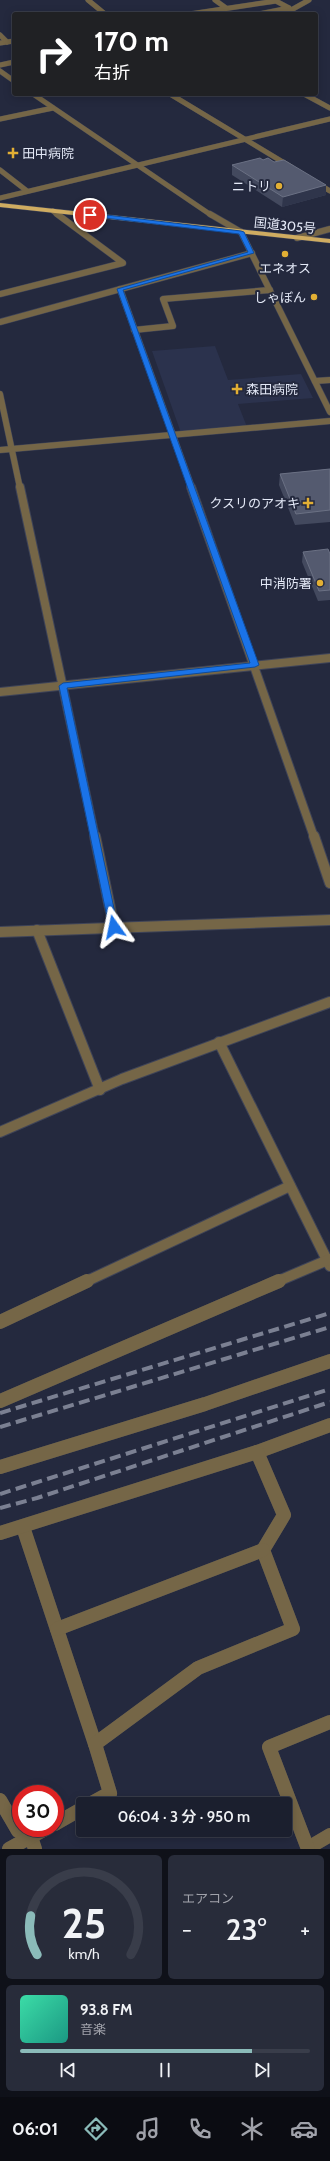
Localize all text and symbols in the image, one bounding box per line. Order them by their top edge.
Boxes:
text: 170 m [94,24,169,58]
icon: right [28,28,80,80]
text: 右折 [94,62,130,84]
place label: 田中病院 [22,145,74,161]
marker: 田中病院 [7,147,19,159]
place label: ニトリ [232,178,271,194]
marker: ニトリ [274,181,284,191]
pin [73,198,107,232]
icon: arrive [79,204,101,226]
street label: 国道305号 [253,214,317,236]
marker: エネオス [280,249,290,259]
place label: エネオス [259,260,311,276]
place label: しゃぼん [254,289,306,305]
marker: しゃぼん [309,292,319,302]
place label: 森田病院 [246,381,298,397]
marker: 森田病院 [231,383,243,395]
place label: クスリのアオキ [209,495,300,511]
marker: クスリのアオキ [303,498,313,508]
place label: 中消防署 [260,575,312,591]
marker: 中消防署 [315,578,325,588]
position arrow [93,906,135,948]
speed limit sign: 30 [12,1785,64,1837]
text: 06:04 · 3 分 · 950 m [118,1808,250,1826]
text: エアコン [182,1890,234,1906]
text: 25 [62,1898,106,1948]
text: 23° [226,1911,266,1948]
text: − [182,1916,192,1943]
text: + [300,1916,310,1943]
text: km/h [68,1945,100,1963]
text: 93.8 FM [80,2001,132,2019]
text: 音楽 [80,2021,106,2037]
icon: previous [57,2059,79,2081]
icon: pause [154,2059,176,2081]
icon: next [251,2059,273,2081]
icon: directions [82,2115,110,2143]
icon: music [134,2115,162,2143]
icon: phone [186,2115,214,2143]
icon: climate [238,2115,266,2143]
icon: car [290,2115,318,2143]
text: 06:01 [12,2118,58,2140]

